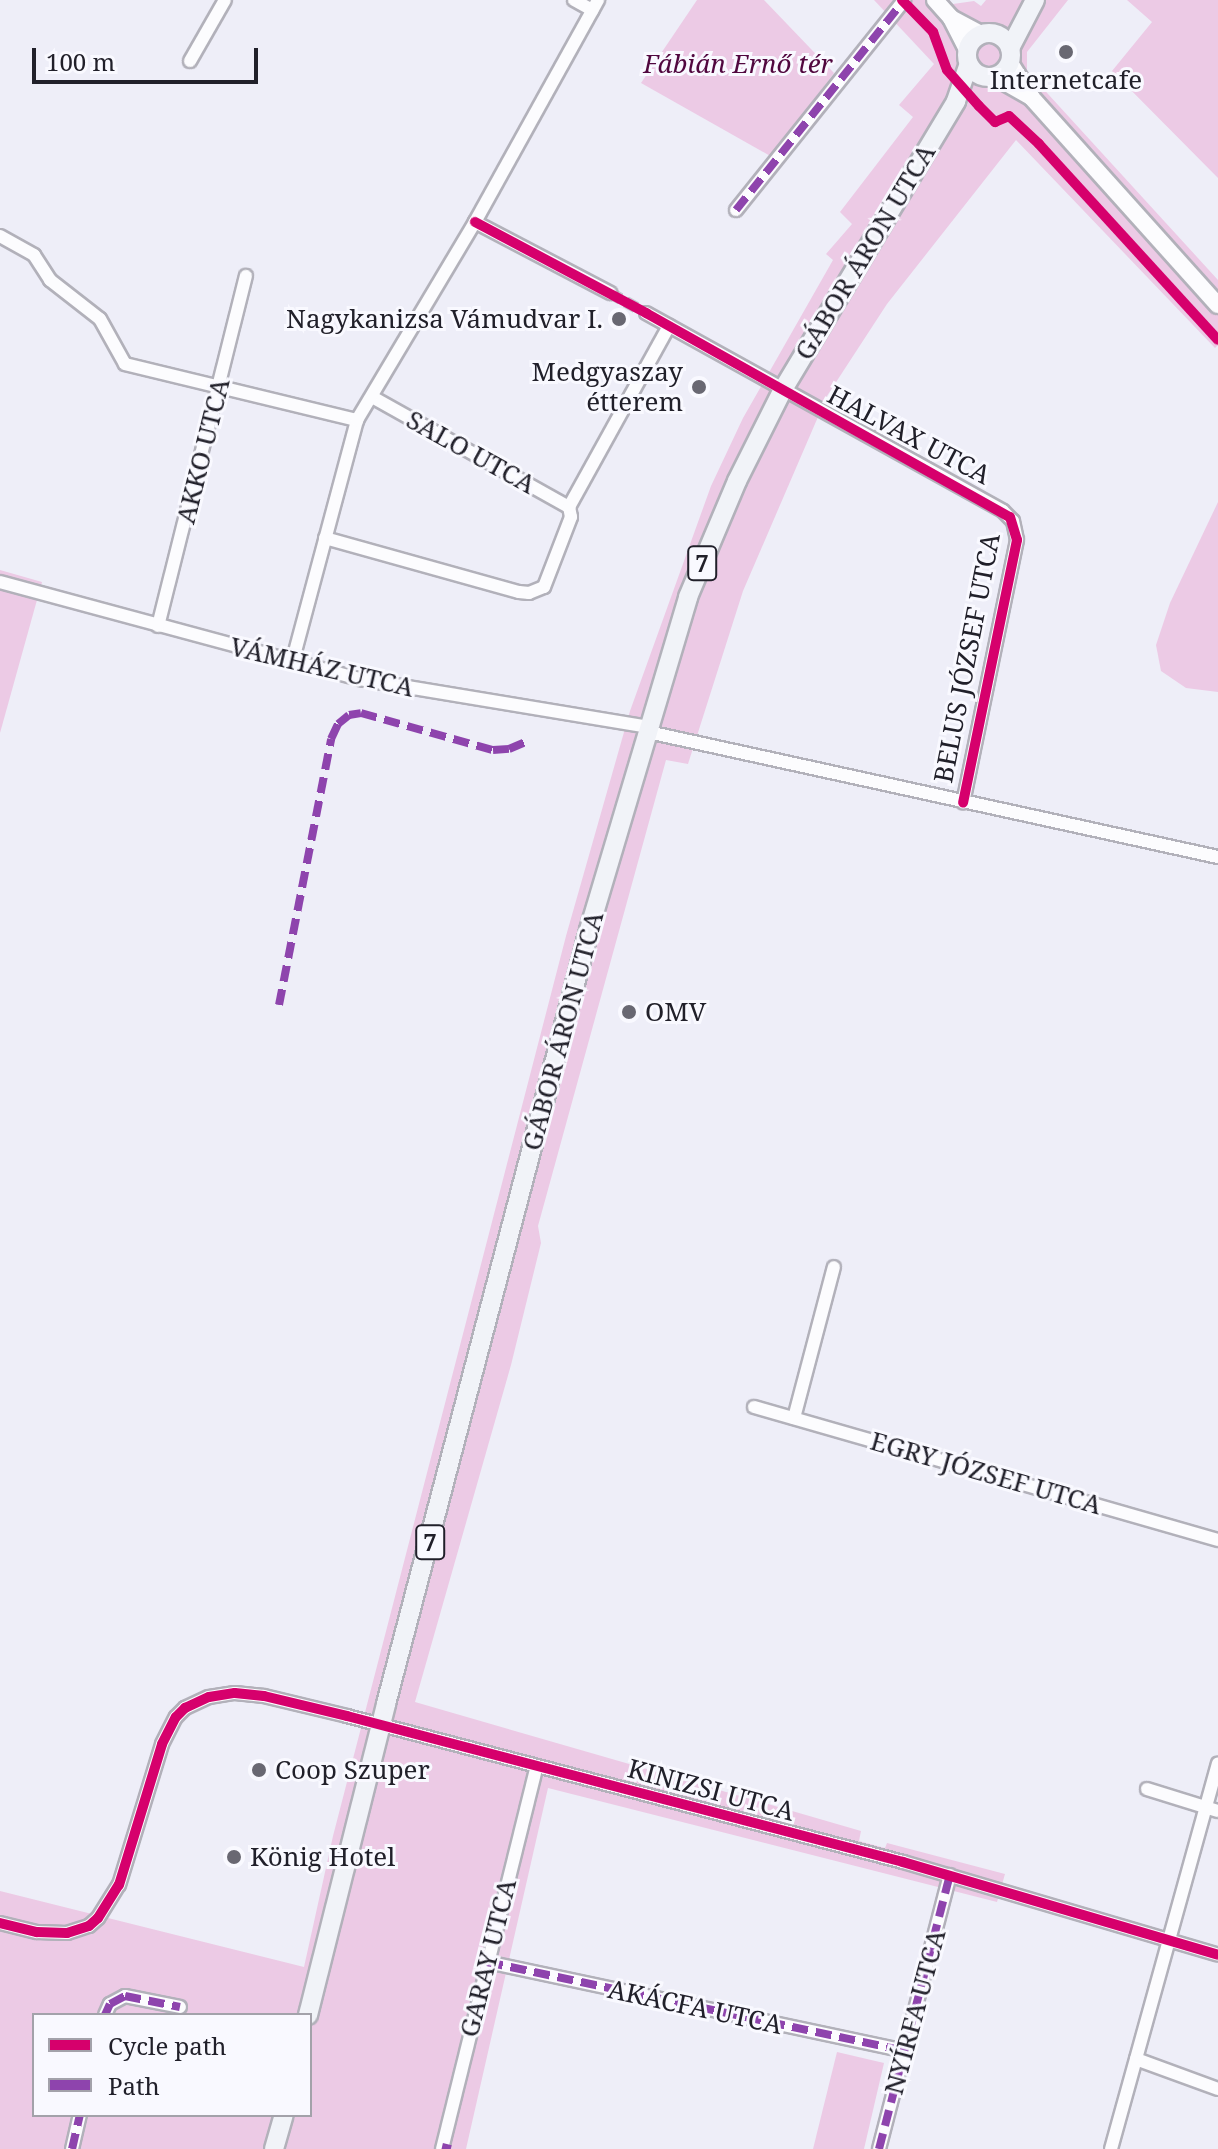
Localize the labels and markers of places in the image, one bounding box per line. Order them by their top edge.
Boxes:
marker: Internetcafe [1057,43,1075,61]
place label: Internetcafe [990,64,1142,96]
place label: Nagykanizsa Vámudvar I. [286,303,603,335]
marker: Nagykanizsa Vámudvar I. [610,310,628,328]
place label: Medgyaszay étterem [532,356,683,418]
marker: Medgyaszay étterem [690,378,708,396]
place label: OMV [645,996,706,1028]
marker: OMV [620,1003,638,1021]
place label: Coop Szuper [275,1754,430,1786]
marker: Coop Szuper [250,1761,268,1779]
place label: König Hotel [250,1841,395,1873]
marker: König Hotel [225,1848,243,1866]

